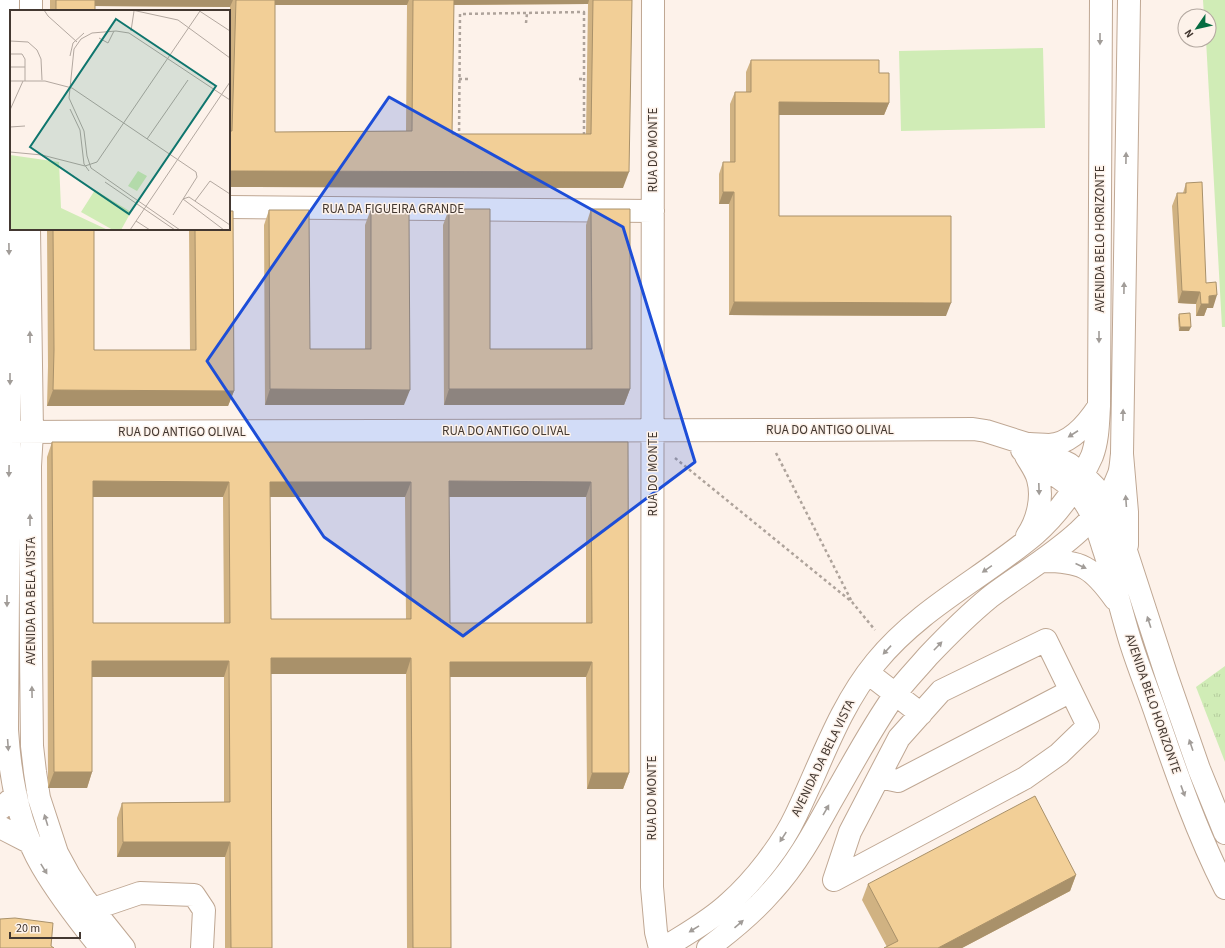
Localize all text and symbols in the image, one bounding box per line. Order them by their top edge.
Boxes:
north arrow [1177,8,1217,48]
inset map [10,10,230,230]
text: N [1181,26,1197,41]
one-way arrow [1097,33,1103,46]
street label: RUA DO MONTE [644,107,662,192]
one-way arrow [1123,152,1130,164]
street label: AVENIDA BELO HORIZONTE [1091,165,1109,313]
street label: RUA DA FIGUEIRA GRANDE [322,200,464,218]
one-way arrow [6,243,12,256]
one-way arrow [1121,281,1127,294]
one-way arrow [27,331,34,343]
one-way arrow [1096,331,1102,344]
one-way arrow [7,373,13,386]
one-way arrow [1120,408,1126,421]
street label: RUA DO ANTIGO OLIVAL [766,421,894,439]
street label: RUA DO ANTIGO OLIVAL [442,422,570,440]
street label: RUA DO ANTIGO OLIVAL [118,423,246,441]
one-way arrow [1068,430,1078,438]
street label: RUA DO MONTE [644,431,662,516]
one-way arrow [6,465,12,478]
one-way arrow [1035,483,1042,495]
one-way arrow [1122,495,1129,507]
one-way arrow [27,514,34,526]
street label: AVENIDA DA BELA VISTA [22,536,40,665]
one-way arrow [1075,563,1087,569]
one-way arrow [982,565,993,573]
one-way arrow [4,595,10,608]
one-way arrow [1146,615,1152,627]
street label: AVENIDA BELO HORIZONTE [1121,632,1185,777]
one-way arrow [934,641,943,651]
one-way arrow [882,645,891,655]
one-way arrow [28,686,35,698]
street label: AVENIDA DA BELA VISTA [787,696,860,820]
one-way arrow [1188,738,1194,750]
one-way arrow [4,739,11,751]
street label: RUA DO MONTE [643,755,661,840]
one-way arrow [1181,785,1187,797]
one-way arrow [822,804,829,816]
one-way arrow [43,814,49,826]
one-way arrow [780,831,787,842]
one-way arrow [40,864,48,874]
scale bar [10,914,80,940]
one-way arrow [734,919,744,929]
text: 20 m [16,920,40,937]
one-way arrow [689,925,699,933]

